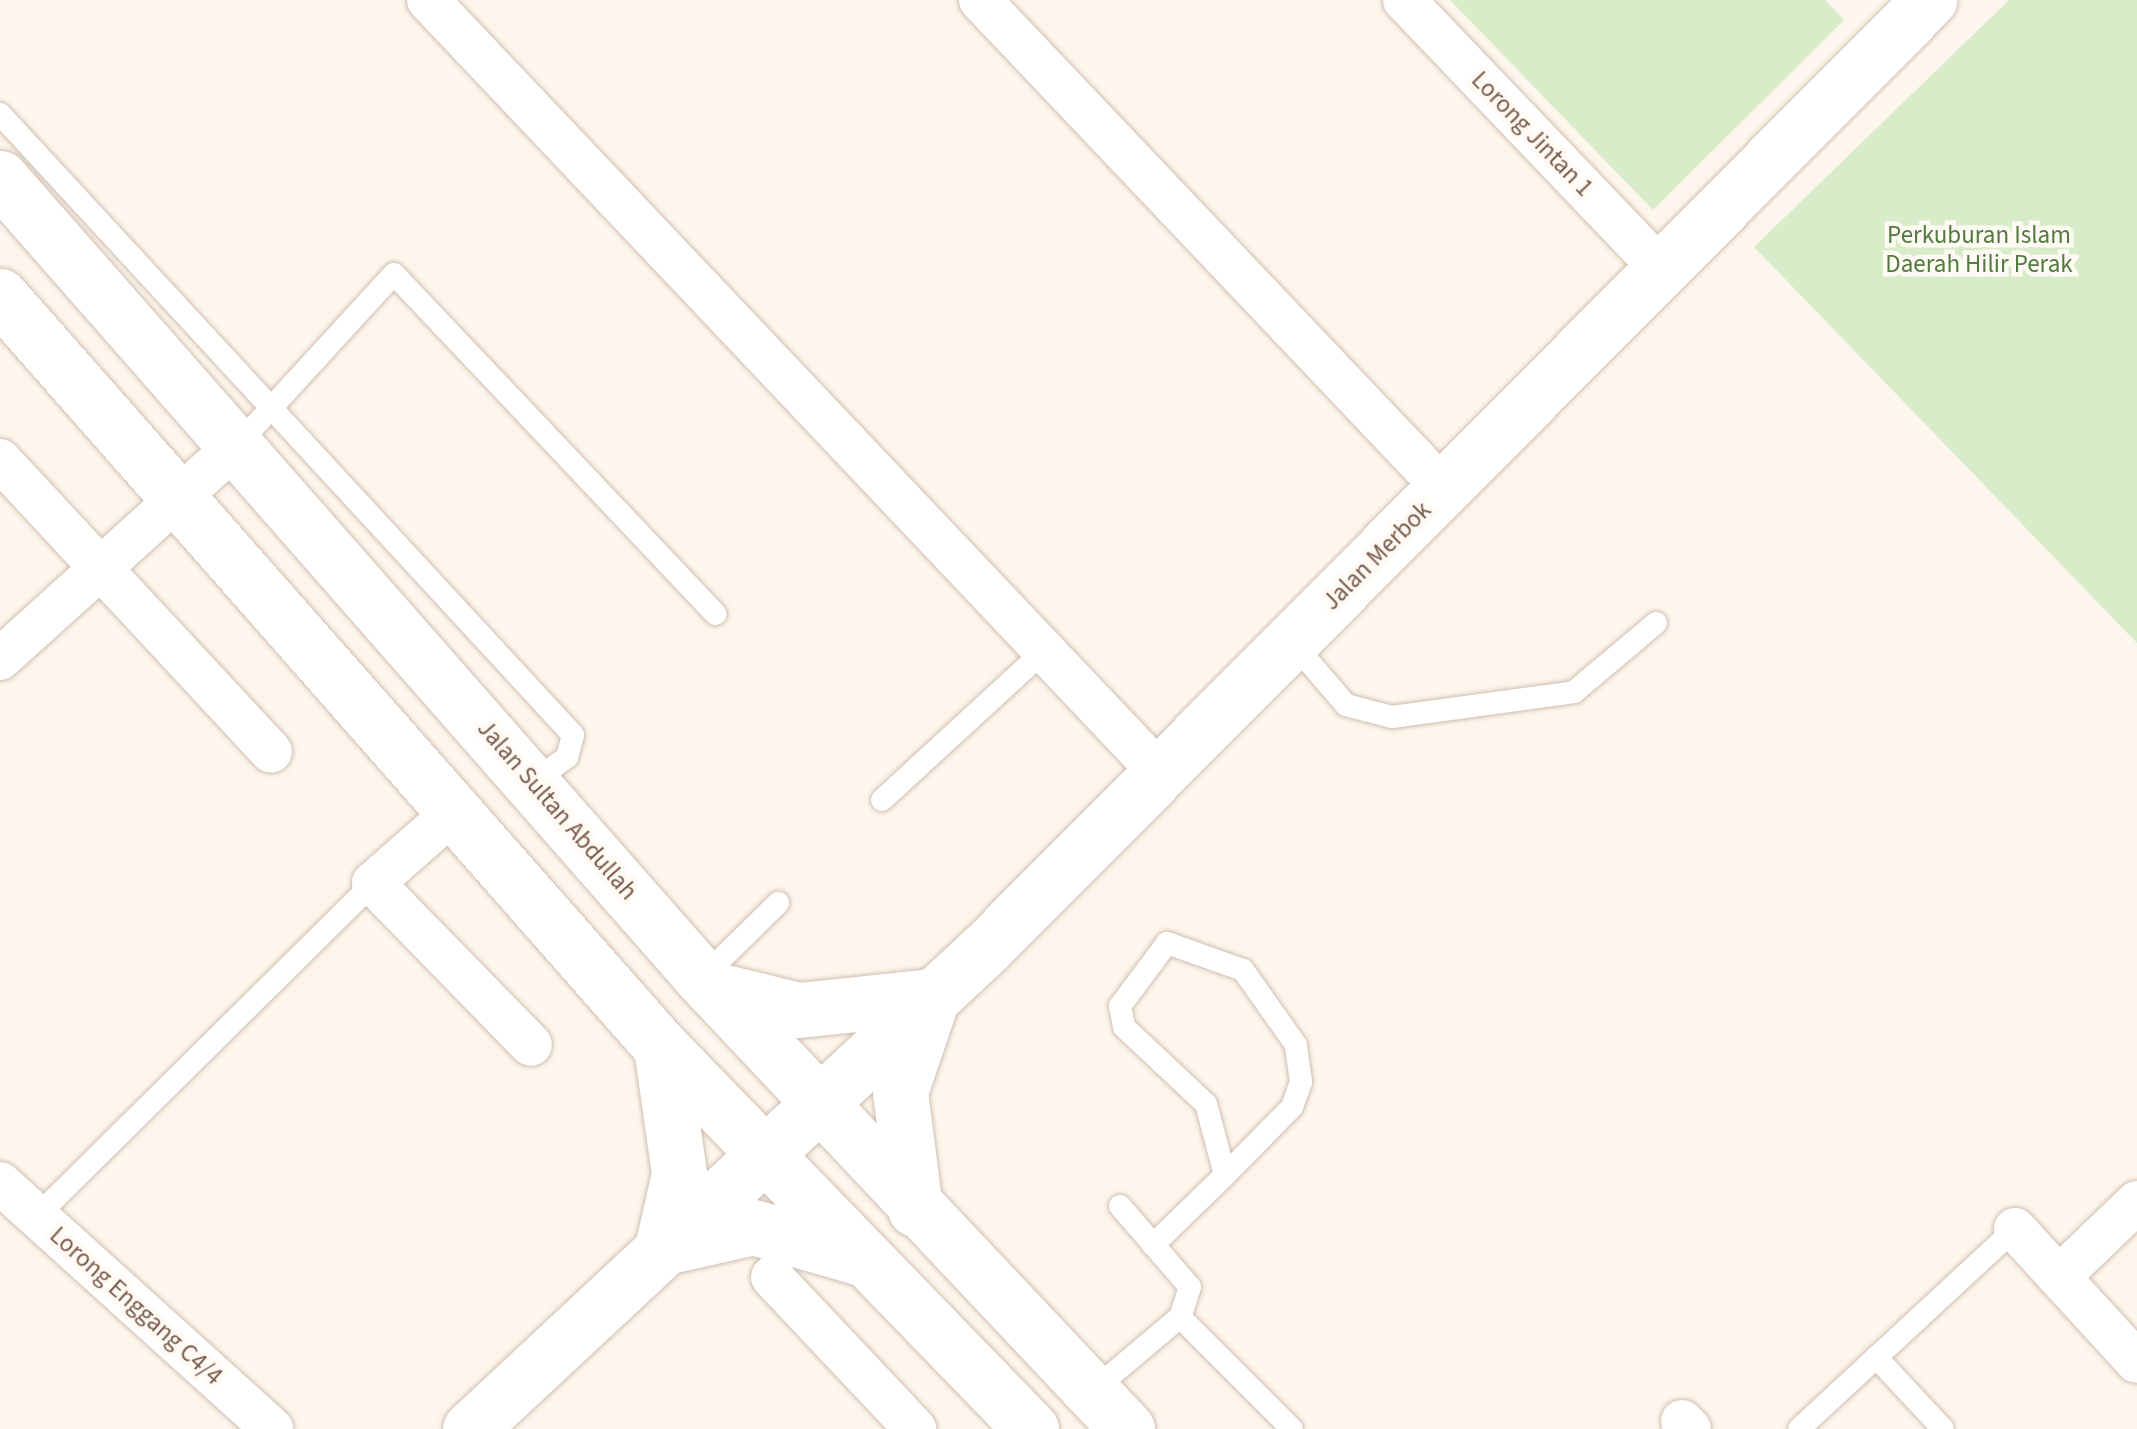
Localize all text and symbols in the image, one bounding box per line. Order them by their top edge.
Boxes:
street label: Lorong Jintan 1 [1465,65,1599,203]
park label: Perkuburan Islam Daerah Hilir Perak [1885,221,2073,280]
street label: Jalan Merbok [1316,495,1438,617]
street label: Jalan Sultan Abdullah [471,714,643,906]
street label: Lorong Enggang C4/4 [43,1221,229,1391]

